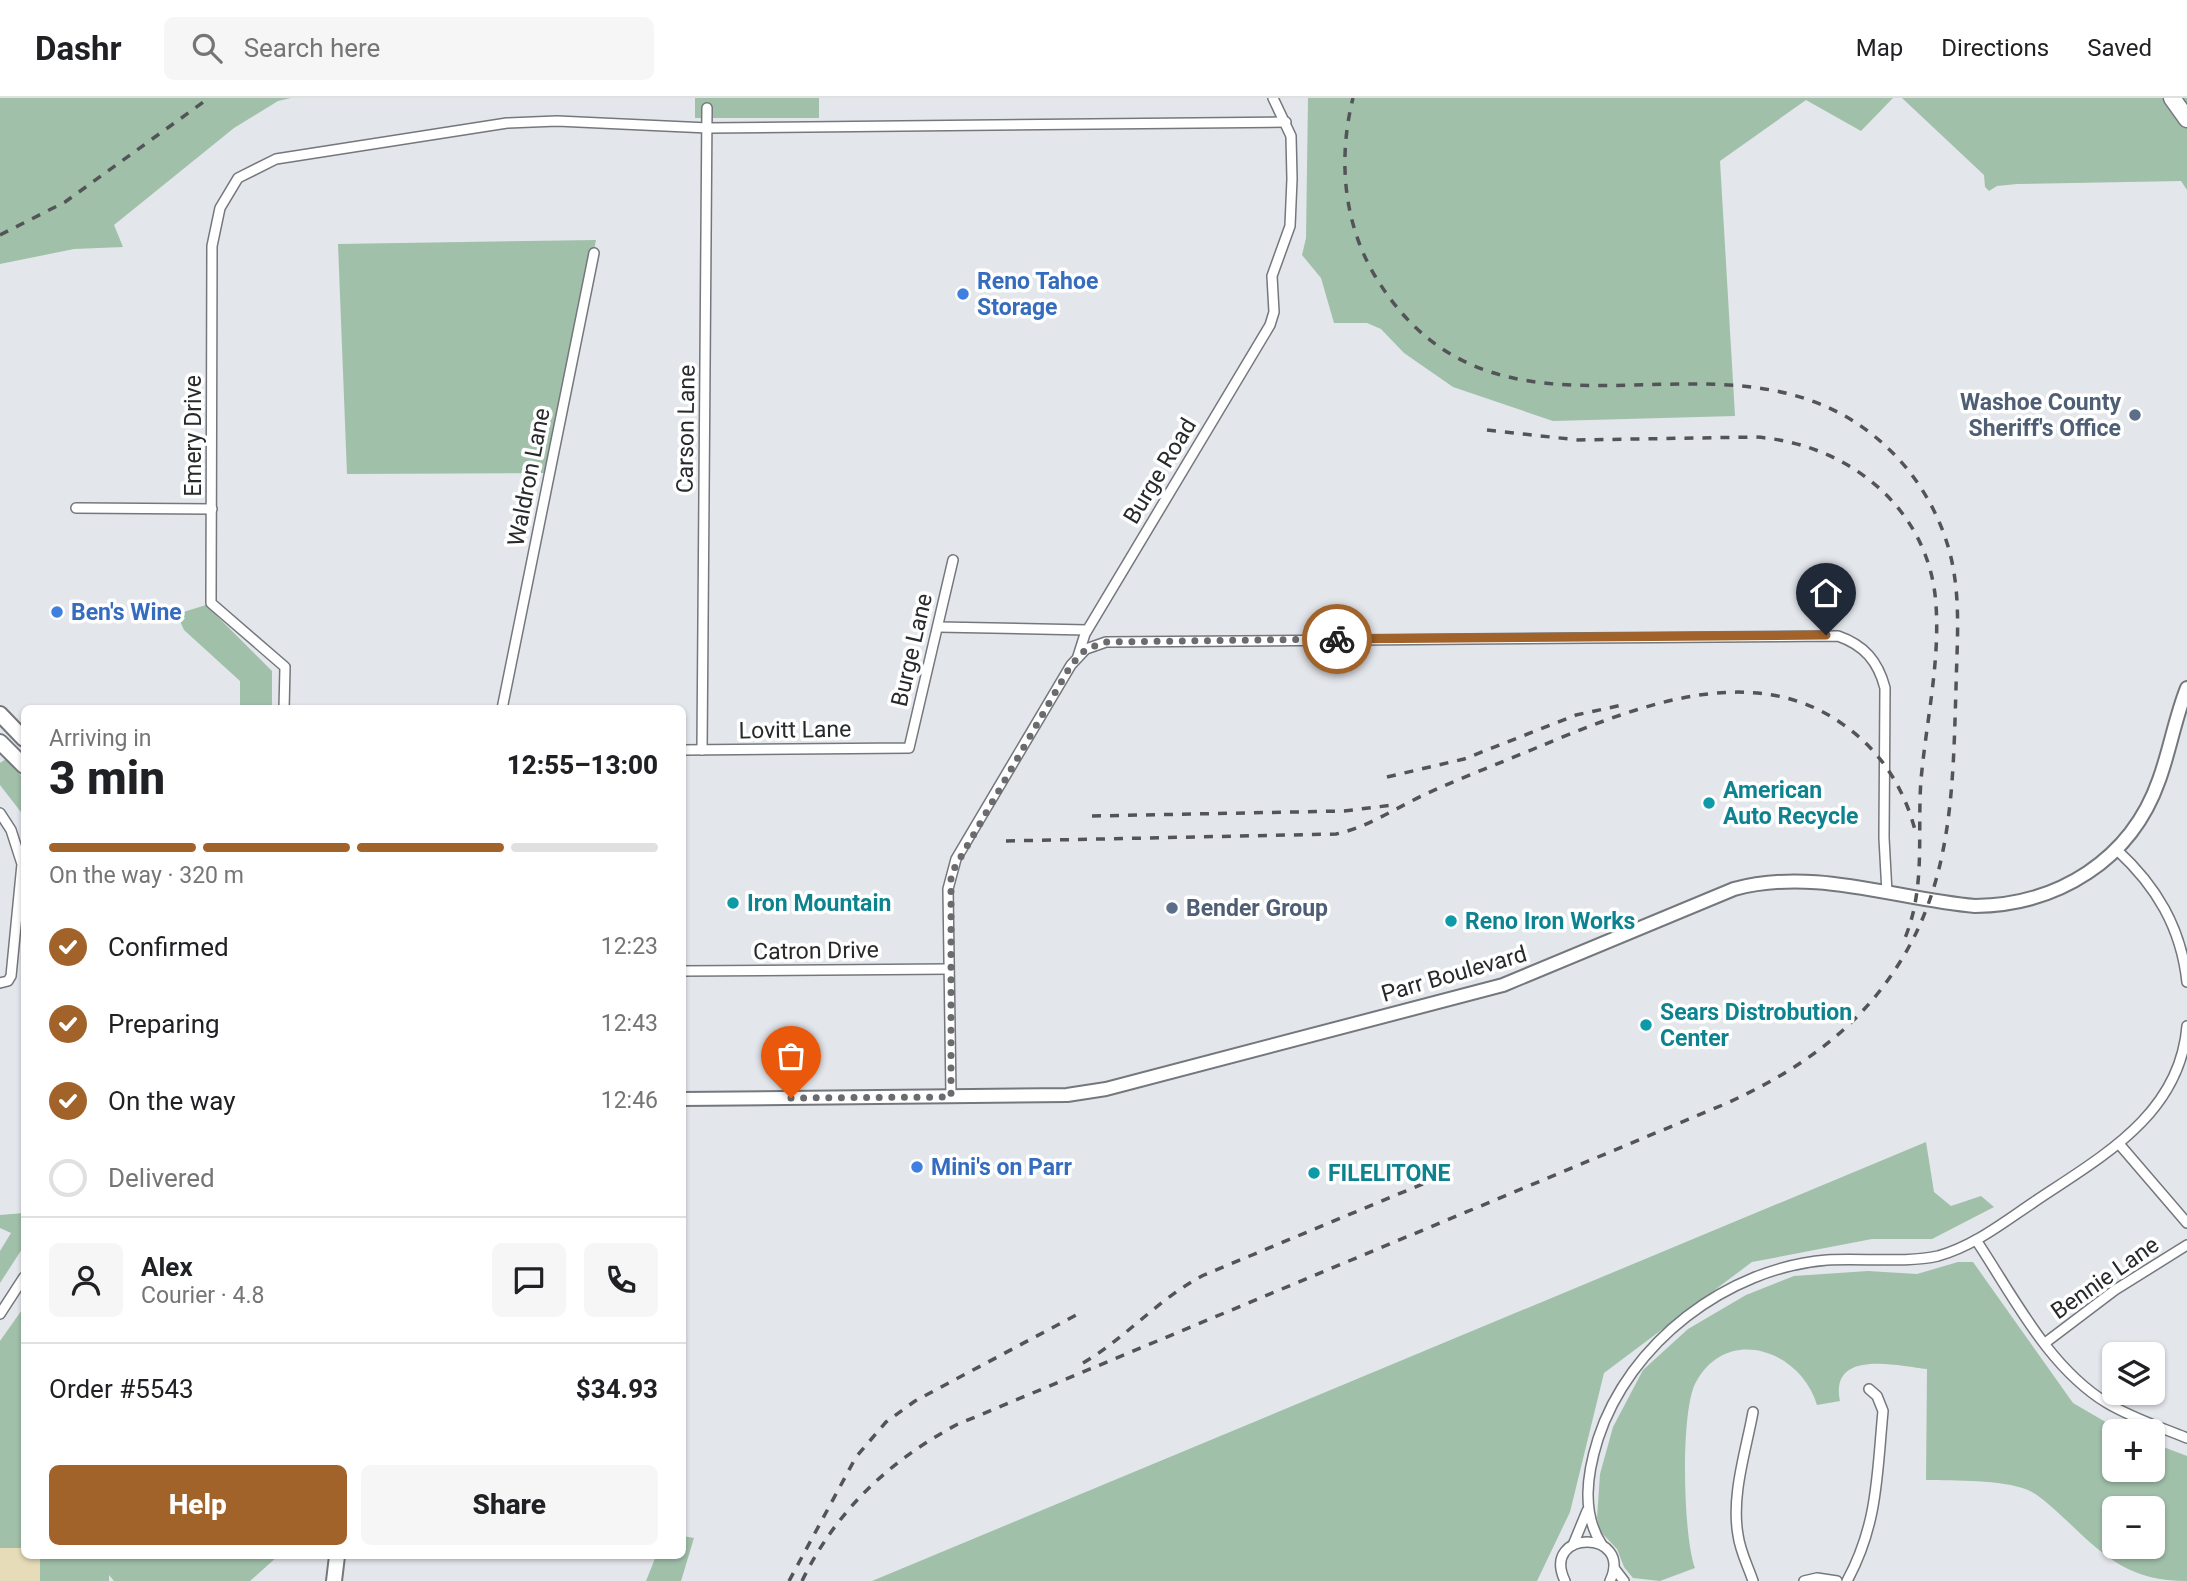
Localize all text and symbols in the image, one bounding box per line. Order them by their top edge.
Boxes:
search box [164,17,654,80]
text: Dashr [35,29,122,68]
icon: search [188,29,226,67]
text: Search here [244,33,380,63]
text: Map [1856,34,1903,62]
text: Directions [1941,34,2049,62]
text: Saved [2087,34,2152,62]
place label: Reno Tahoe Storage [977,268,1098,321]
marker: Reno Tahoe Storage [955,286,971,302]
street label: Carson Lane [671,365,701,493]
street label: Emery Drive [180,375,207,497]
place label: Washoe County Sheriff's Office [1960,389,2121,442]
street label: Waldron Lane [502,406,556,548]
marker: Washoe County Sheriff's Office [2127,407,2143,423]
street label: Burge Road [1118,413,1202,529]
pin [1796,563,1856,635]
icon: home [1807,574,1845,612]
street label: Burge Lane [886,591,938,709]
place label: Ben's Wine [71,599,182,626]
marker: Ben's Wine [49,604,65,620]
courier [1302,604,1372,674]
icon: bike [1318,620,1356,658]
street label: Lovitt Lane [738,716,852,744]
text: Arriving in [49,725,152,752]
text: 12:55–13:00 [507,750,658,780]
text: 3 min [49,751,165,805]
place label: American Auto Recycle [1723,777,1858,830]
marker: American Auto Recycle [1701,795,1717,811]
text: On the way · 320 m [49,862,244,889]
place label: Iron Mountain [747,890,891,917]
marker: Iron Mountain [725,895,741,911]
place label: Bender Group [1186,895,1328,922]
marker: Bender Group [1164,900,1180,916]
place label: Reno Iron Works [1465,908,1635,935]
marker: Reno Iron Works [1443,913,1459,929]
icon: check [49,928,87,966]
text: Confirmed [108,932,229,962]
text: 12:23 [601,933,658,960]
street label: Catron Drive [753,936,879,966]
street label: Parr Boulevard [1378,940,1530,1008]
place label: Sears Distrobution Center [1660,999,1852,1052]
icon: check [49,1005,87,1043]
text: Preparing [108,1009,220,1039]
text: 12:43 [601,1010,658,1037]
marker: Sears Distrobution Center [1638,1017,1654,1033]
pin [761,1026,821,1098]
icon: bag [772,1037,810,1075]
icon: check [49,1082,87,1120]
text: On the way [108,1086,236,1116]
text: 12:46 [601,1087,658,1114]
place label: Mini's on Parr [931,1154,1072,1181]
marker: Mini's on Parr [909,1159,925,1175]
place label: FILELITONE [1328,1160,1451,1187]
text: Delivered [108,1163,215,1193]
marker: FILELITONE [1306,1165,1322,1181]
street label: Bennie Lane [2046,1231,2164,1325]
button: person [49,1243,123,1317]
button: chat [492,1243,566,1317]
button: phone [584,1243,658,1317]
text: Alex [141,1252,193,1282]
text: Courier · 4.8 [141,1282,264,1309]
map controls [2102,1342,2165,1559]
button: layers [2102,1342,2165,1405]
text: Order #5543 [49,1374,194,1404]
text: $34.93 [576,1374,658,1404]
button: + [2102,1419,2165,1482]
button: Help [49,1465,347,1545]
button: Share [361,1465,658,1545]
button: − [2102,1496,2165,1559]

